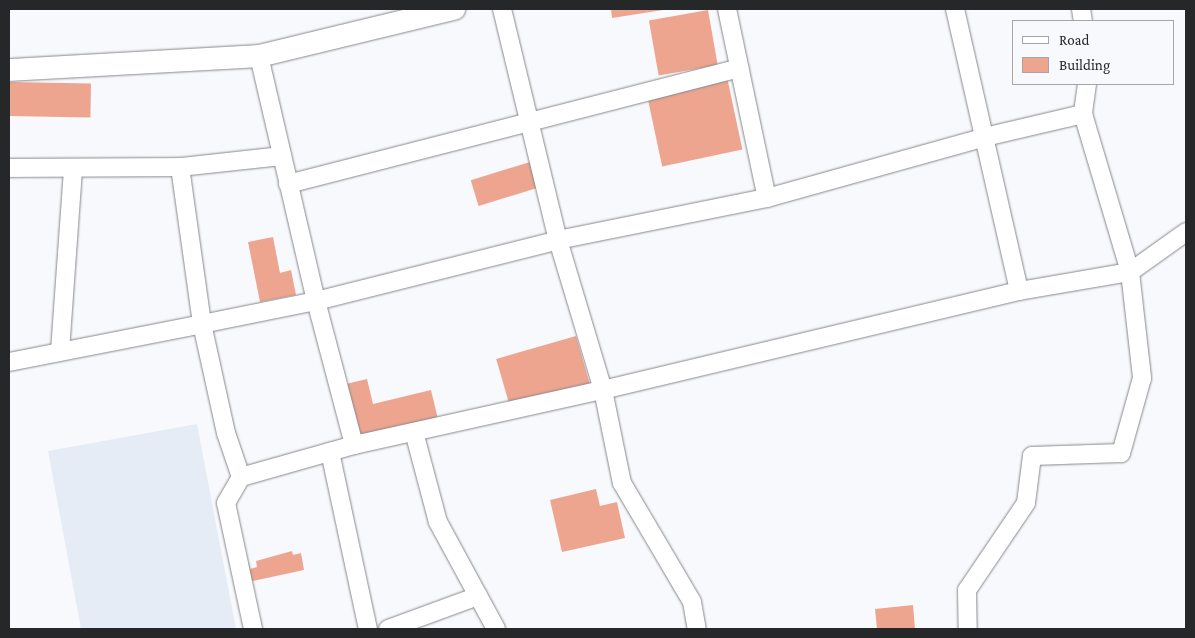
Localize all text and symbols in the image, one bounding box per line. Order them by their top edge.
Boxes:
legend [1012,20,1175,85]
text: Road [1059,32,1089,48]
text: Building [1059,57,1110,73]

